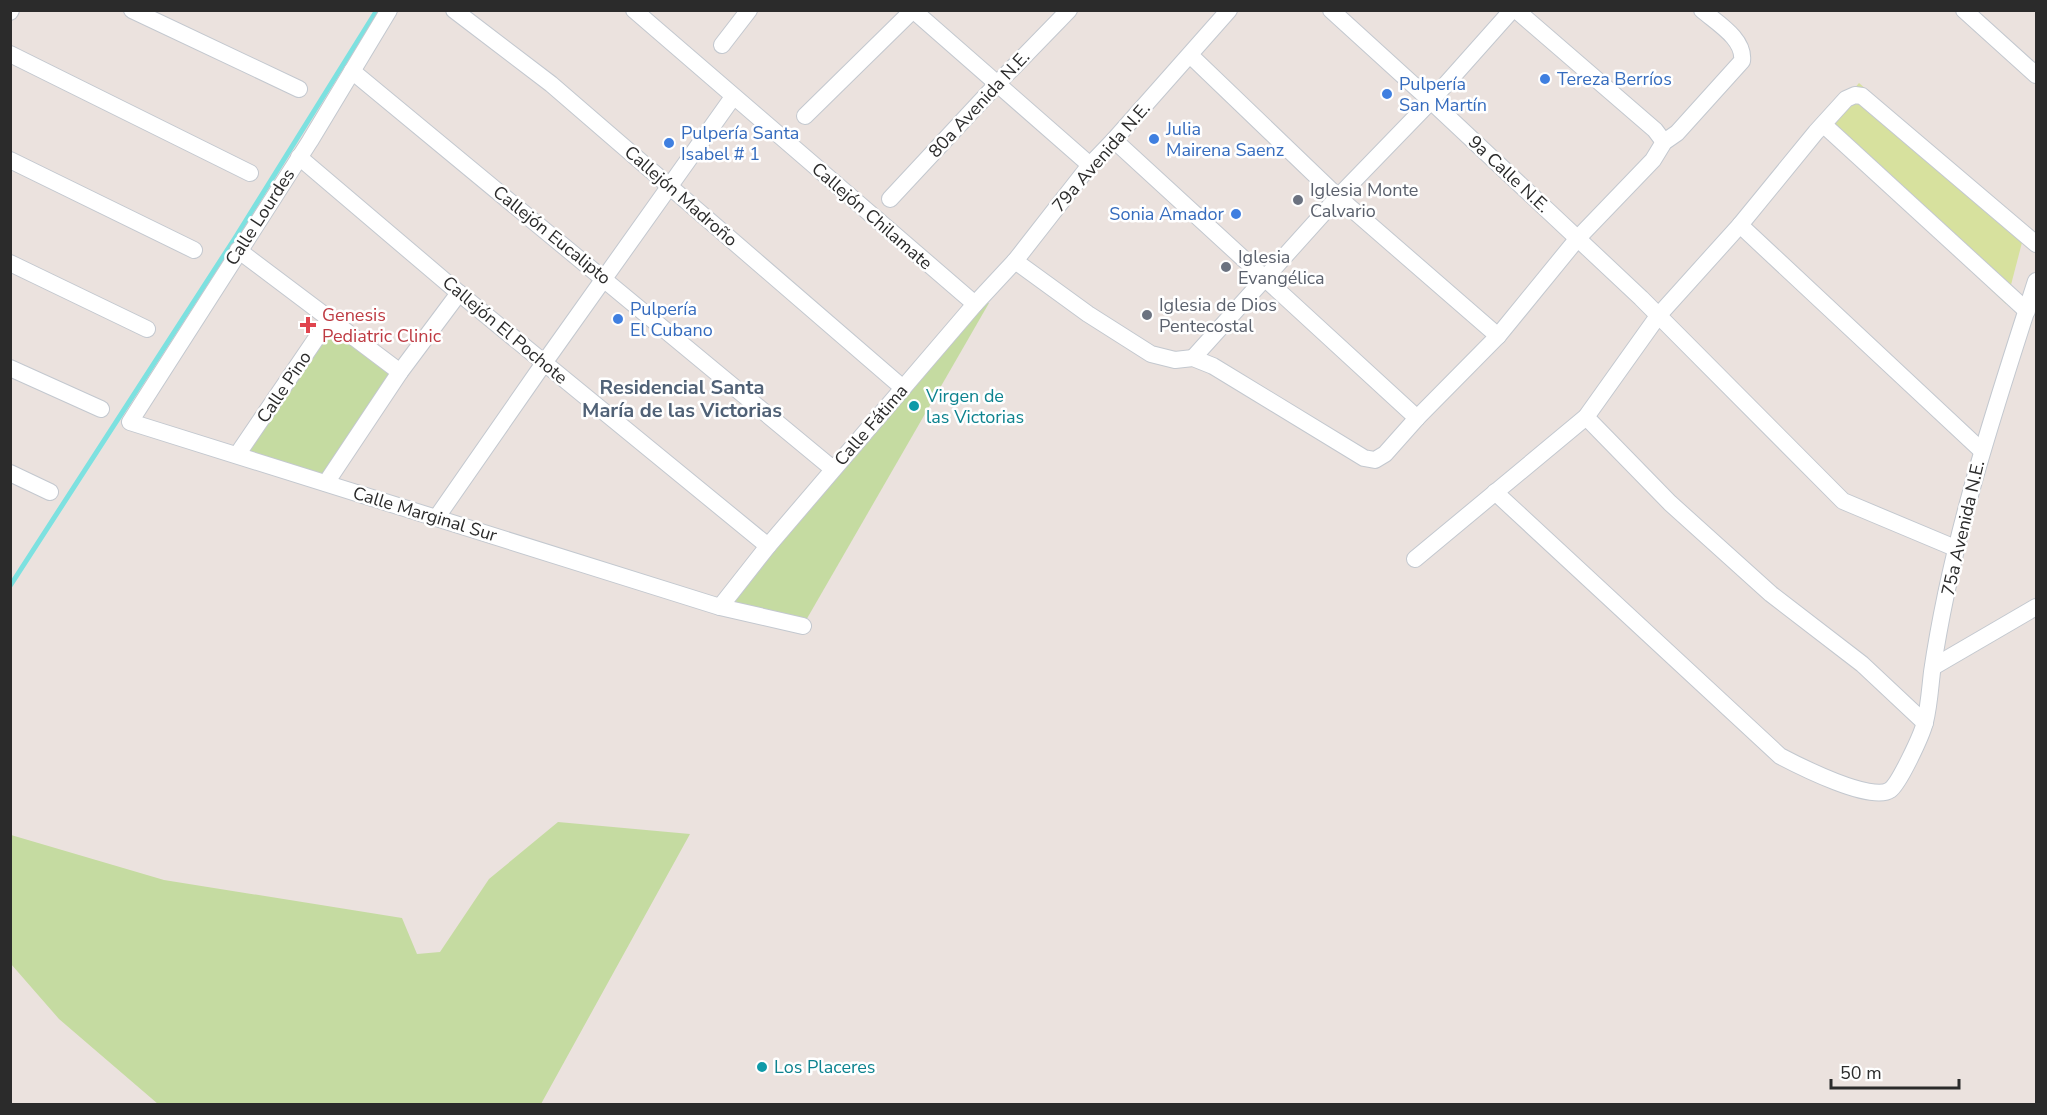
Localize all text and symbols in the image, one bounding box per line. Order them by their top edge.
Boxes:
street label: 80a Avenida N.E. [923,45,1035,163]
place label: Tereza Berríos [1557,67,1672,91]
place label: Pulpería San Martín [1399,72,1487,117]
marker: Tereza Berríos [1538,72,1552,86]
marker: Pulpería San Martín [1380,87,1394,101]
street label: 79a Avenida N.E. [1047,97,1155,217]
place label: Julia Mairena Saenz [1165,117,1284,162]
place label: Pulpería Santa Isabel # 1 [681,121,799,166]
street label: 9a Calle N.E. [1463,130,1555,218]
marker: Julia Mairena Saenz [1147,132,1161,146]
marker: Pulpería Santa Isabel # 1 [662,136,676,150]
street label: Callejón Madroño [619,140,743,252]
street label: Callejón Chilamate [806,157,938,275]
street label: Calle Lourdes [220,164,300,270]
place label: Iglesia Monte Calvario [1310,178,1418,223]
street label: Callejón Eucalipto [488,180,616,290]
marker: Iglesia Monte Calvario [1291,193,1305,207]
place label: Sonia Amador [1109,202,1225,226]
marker: Sonia Amador [1229,207,1243,221]
place label: Iglesia Evangélica [1238,245,1325,290]
marker: Iglesia Evangélica [1219,260,1233,274]
street label: Callejón El Pochote [437,271,573,389]
place label: Iglesia de Dios Pentecostal [1159,293,1277,338]
place label: Pulpería El Cubano [630,297,713,342]
place label: Genesis Pediatric Clinic [322,303,441,348]
marker: Iglesia de Dios Pentecostal [1140,308,1154,322]
marker: Pulpería El Cubano [611,312,625,326]
marker: Genesis Pediatric Clinic [299,316,317,334]
street label: Calle Pino [251,346,317,428]
district label: Residencial Santa María de las Victorias [582,374,782,424]
street label: Calle Fátima [829,379,913,471]
place label: Virgen de las Victorias [925,384,1024,429]
marker: Virgen de las Victorias [907,399,921,413]
street label: 75a Avenida N.E. [1936,458,1990,598]
street label: Calle Marginal Sur [350,481,500,547]
scale bar [1831,1052,1958,1090]
place label: Los Placeres [774,1055,876,1079]
marker: Los Placeres [755,1060,769,1074]
text: 50 m [1840,1061,1882,1085]

